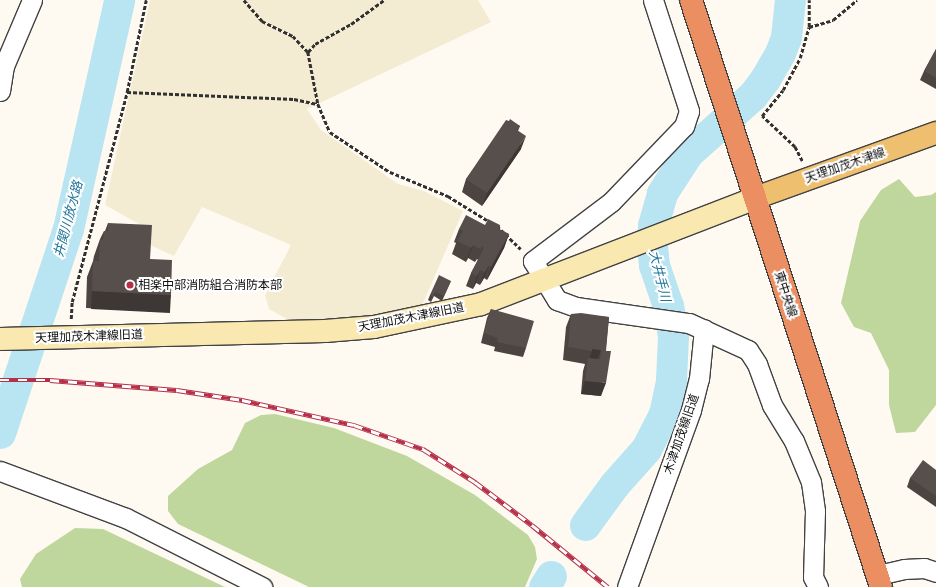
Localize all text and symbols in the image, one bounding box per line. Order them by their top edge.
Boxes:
street label: 天理加茂木津線 [803,145,887,185]
water label: 井関川放水路 [50,179,86,259]
water label: 大井手川 [646,249,674,303]
street label: 東中央線 [772,269,800,319]
place label: 相楽中部消防組合消防本部 [138,278,282,292]
marker: 相楽中部消防組合消防本部 [125,280,135,290]
street label: 天理加茂木津線旧道 [357,300,465,334]
street label: 天理加茂木津線旧道 [35,327,143,345]
street label: 木津加茂線旧道 [661,392,701,476]

